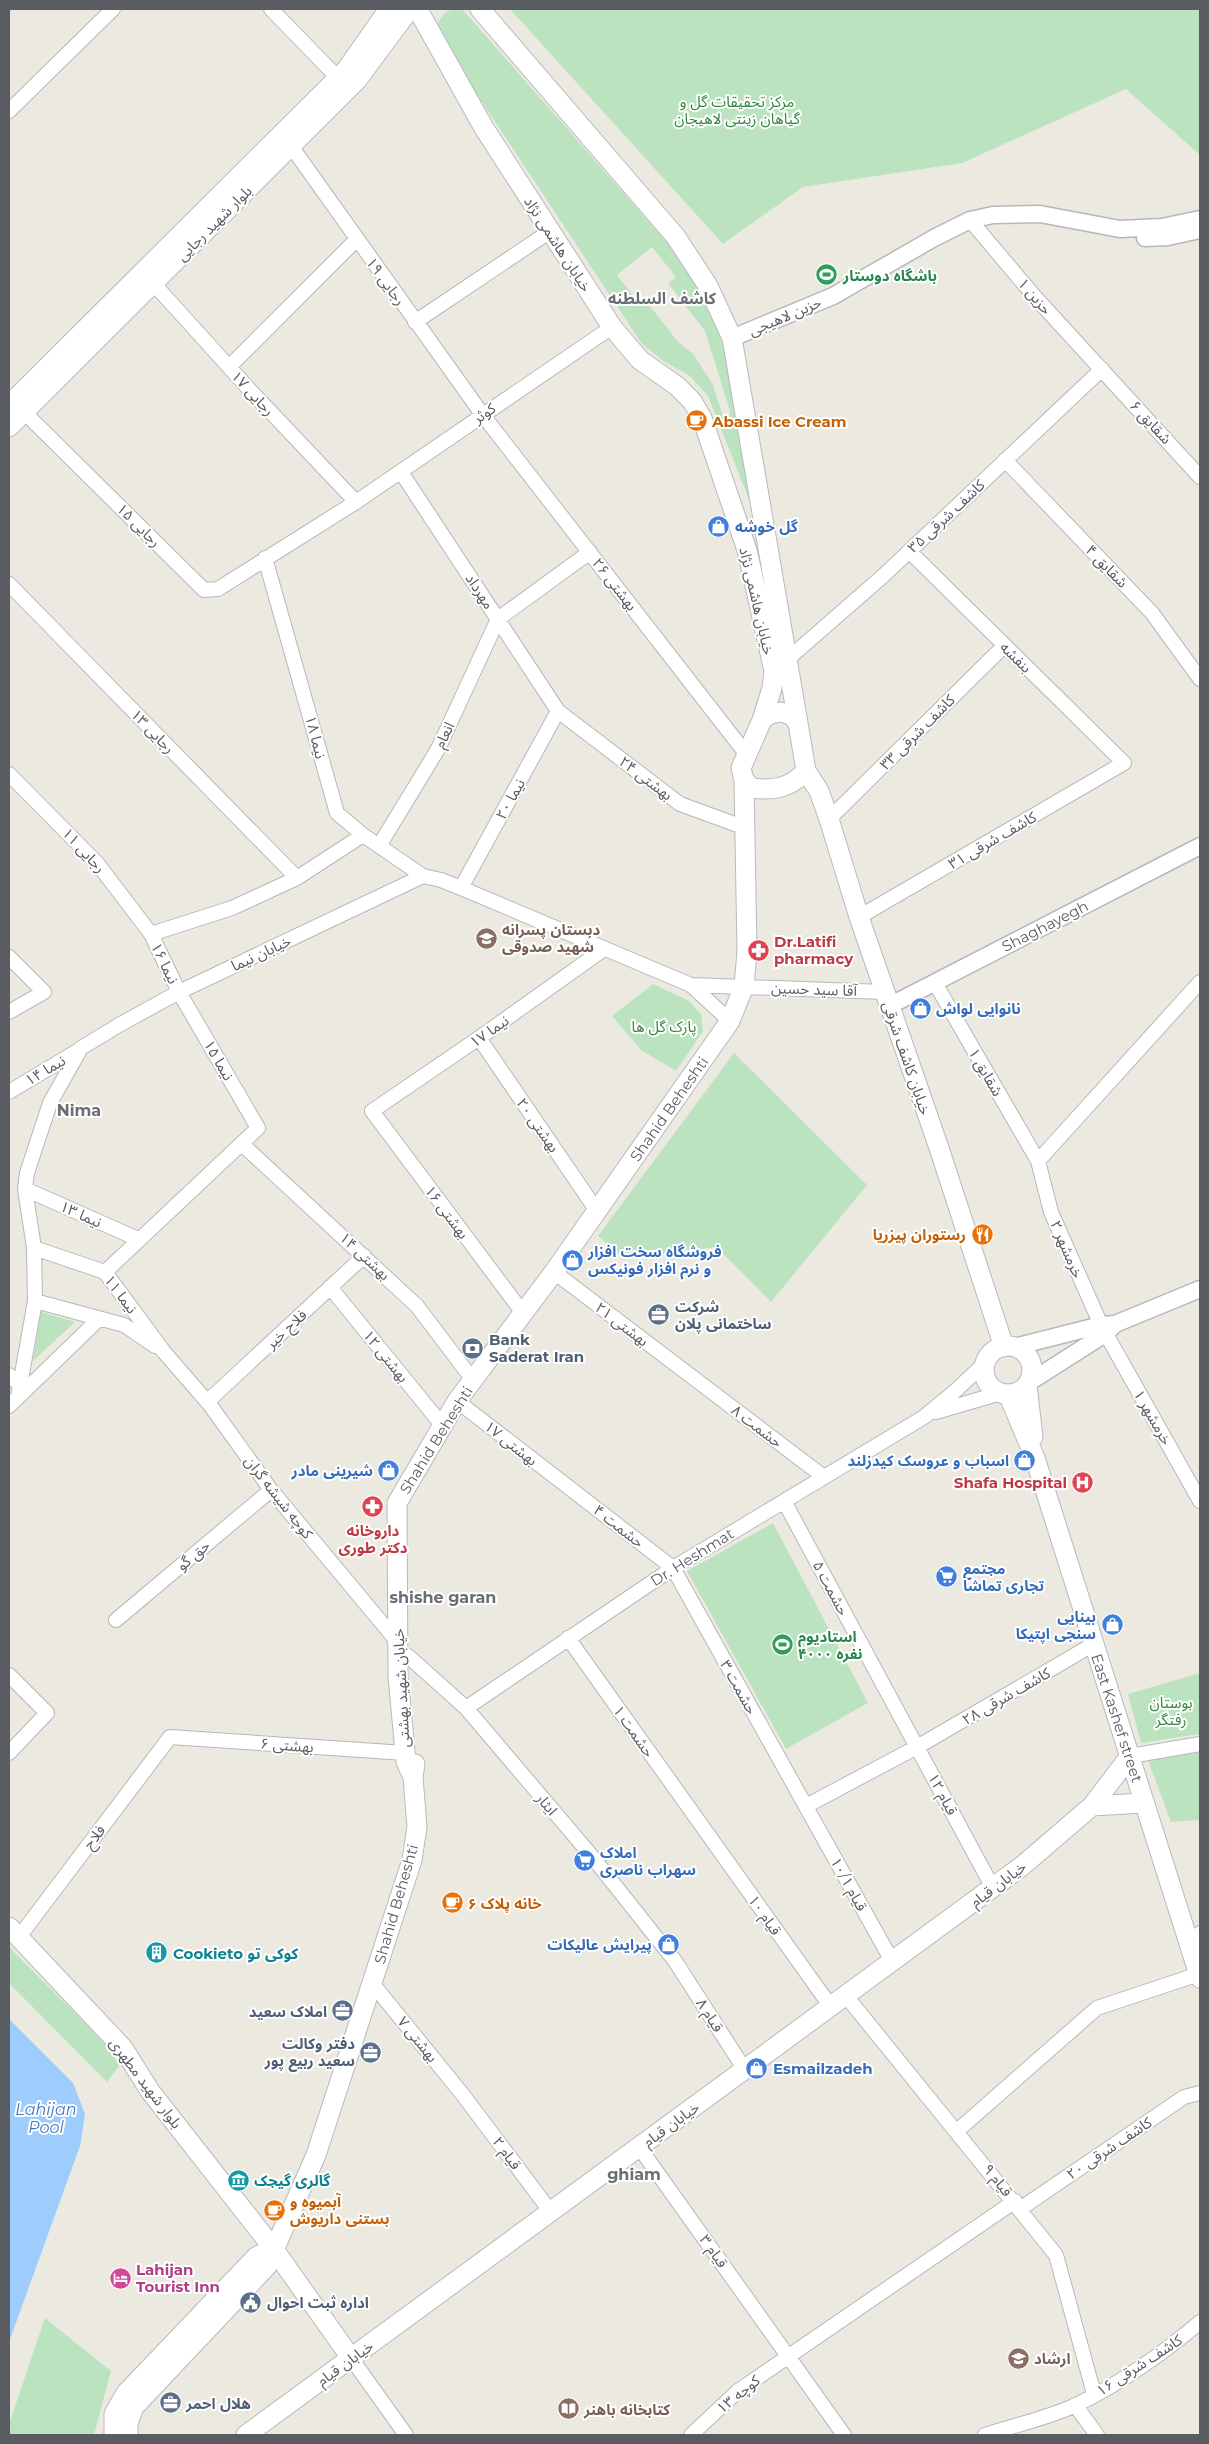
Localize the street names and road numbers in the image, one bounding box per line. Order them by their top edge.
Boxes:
street label: بلوار شهید رجایی [172,181,256,265]
street label: خیابان هاشمی نژاد [520,193,596,295]
street label: رجایی ۱۹ [362,253,410,309]
street label: حزین ۱ [1014,274,1056,318]
street label: حزین لاهیجی [746,292,824,340]
street label: رجایی ۱۷ [227,367,279,419]
street label: شقایق ۶ [1125,396,1176,449]
street label: کوثر [468,398,500,428]
street label: کاشف شرقی ۳۵ [903,475,989,557]
street label: رجایی ۱۵ [113,499,165,551]
street label: شقایق ۴ [1081,540,1132,592]
street label: خیابان هاشمی نژاد [735,545,779,657]
street label: بهشتی ۲۶ [588,554,642,614]
street label: مهرداد [461,570,499,612]
street label: بنفشه [996,637,1036,677]
street label: کاشف شرقی ۳۳ [875,690,959,774]
street label: رجایی ۱۳ [127,705,179,757]
street label: نیما ۱۸ [301,713,331,761]
street label: انعام [430,719,460,752]
street label: بهشتی ۲۴ [615,752,677,804]
street label: نیما ۲۰ [491,775,529,823]
street label: کاشف شرقی ۳۱ [944,807,1040,873]
street label: رجایی ۱۱ [58,824,110,876]
street label: Shaghayegh [999,896,1091,956]
street label: خیابان نیما [228,931,294,975]
street label: نیما ۱۶ [147,939,183,987]
street label: آقا سید حسین [771,978,858,1000]
street label: خیابان کاشف شرقی [879,999,935,1118]
street label: نیما ۱۷ [466,1011,512,1051]
street label: نیما ۱۵ [200,1036,238,1084]
street label: شقایق ۱ [964,1044,1008,1100]
street label: نیما ۱۴ [21,1051,69,1089]
street label: Shahid Beheshti [626,1053,712,1165]
street label: بهشتی ۲۰ [512,1094,564,1156]
street label: بهشتی ۱۶ [421,1181,473,1243]
street label: نیما ۱۳ [57,1196,105,1232]
street label: خرمشهر ۲ [1046,1217,1088,1281]
street label: بهشتی ۱۴ [336,1228,394,1284]
street label: نیما ۱۱ [100,1271,142,1317]
street label: بهشتی ۲۱ [591,1298,653,1350]
street label: فلاح خیر [261,1305,313,1356]
street label: بهشتی ۱۲ [359,1326,413,1386]
street label: Shahid Beheshti [395,1383,477,1497]
street label: خرمشهر ۱ [1130,1386,1177,1448]
street label: حشمت ۸ [728,1401,786,1451]
street label: بهشتی ۱۷ [481,1416,541,1470]
street label: کوچه شیشه گران [240,1452,318,1544]
street label: حشمت ۴ [590,1500,648,1552]
street label: Dr. Heshmat [647,1524,737,1590]
street label: حق گو [172,1535,214,1575]
street label: حشمت ۵ [809,1557,853,1619]
street label: خیابان شهید بهشتی [388,1628,414,1748]
street label: East Kashef street [1087,1651,1147,1785]
street label: حشمت ۳ [716,1657,762,1718]
street label: کاشف شرقی ۲۸ [958,1663,1054,1729]
street label: حشمت ۱ [609,1701,659,1761]
street label: بهشتی ۶ [260,1734,314,1756]
street label: قیام ۱۲ [922,1770,962,1820]
street label: ایثار [532,1788,562,1819]
street label: فلاح [79,1821,112,1855]
street label: Shahid Beheshti [370,1842,422,1966]
street label: قیام ۱۰/۱ [825,1854,872,1915]
street label: خیابان قیام [966,1857,1031,1913]
street label: قیام ۱۰ [743,1891,786,1940]
street label: قیام ۸ [690,1995,728,2037]
street label: بهشتی ۷ [394,2012,442,2066]
street label: بلوار شهید مطهری [106,2034,186,2132]
street label: خیابان قیام [639,2097,704,2153]
street label: کاشف شرقی ۲۰ [1063,2112,1156,2184]
street label: قیام ۲ [487,2133,526,2175]
street label: قیام ۹ [978,2160,1017,2202]
street label: قیام ۳ [694,2231,732,2273]
street label: کاشف شرقی ۱۶ [1092,2330,1186,2400]
street label: خیابان قیام [313,2336,378,2392]
street label: کوچه ۱۳ [712,2370,765,2418]

